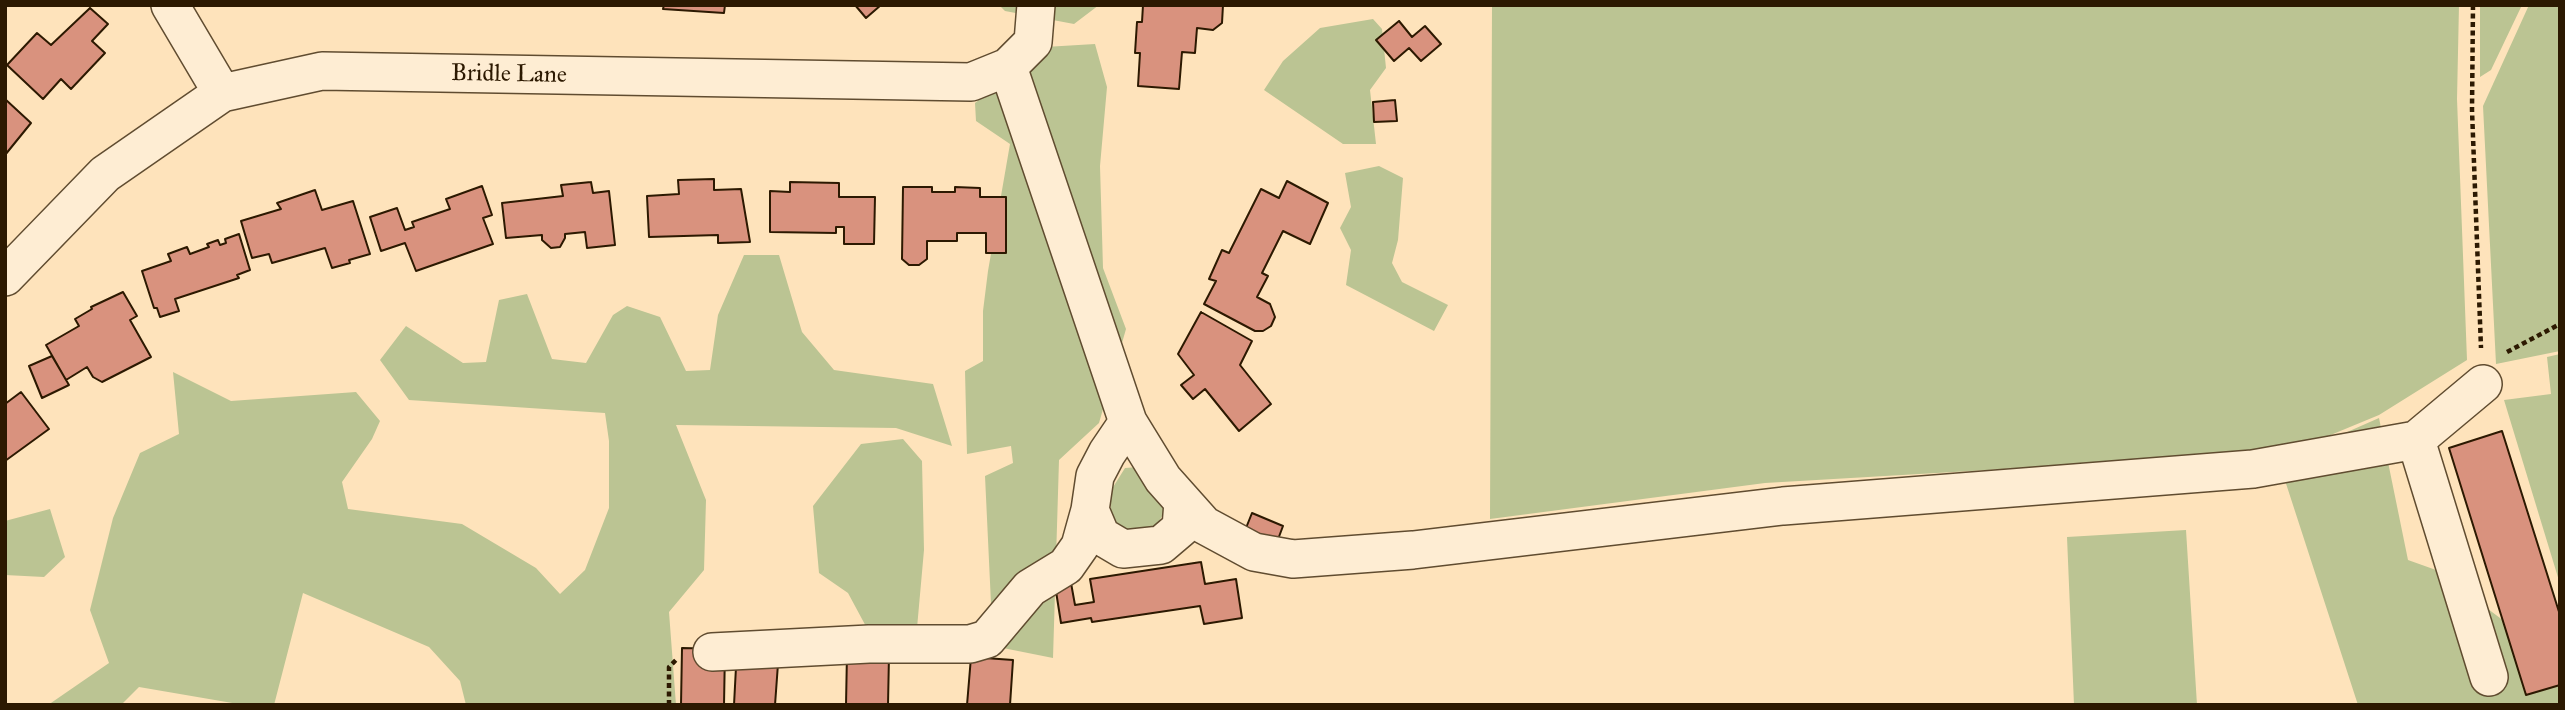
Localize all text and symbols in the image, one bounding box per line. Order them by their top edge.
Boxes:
street label: Bridle Lane [451,60,567,90]

